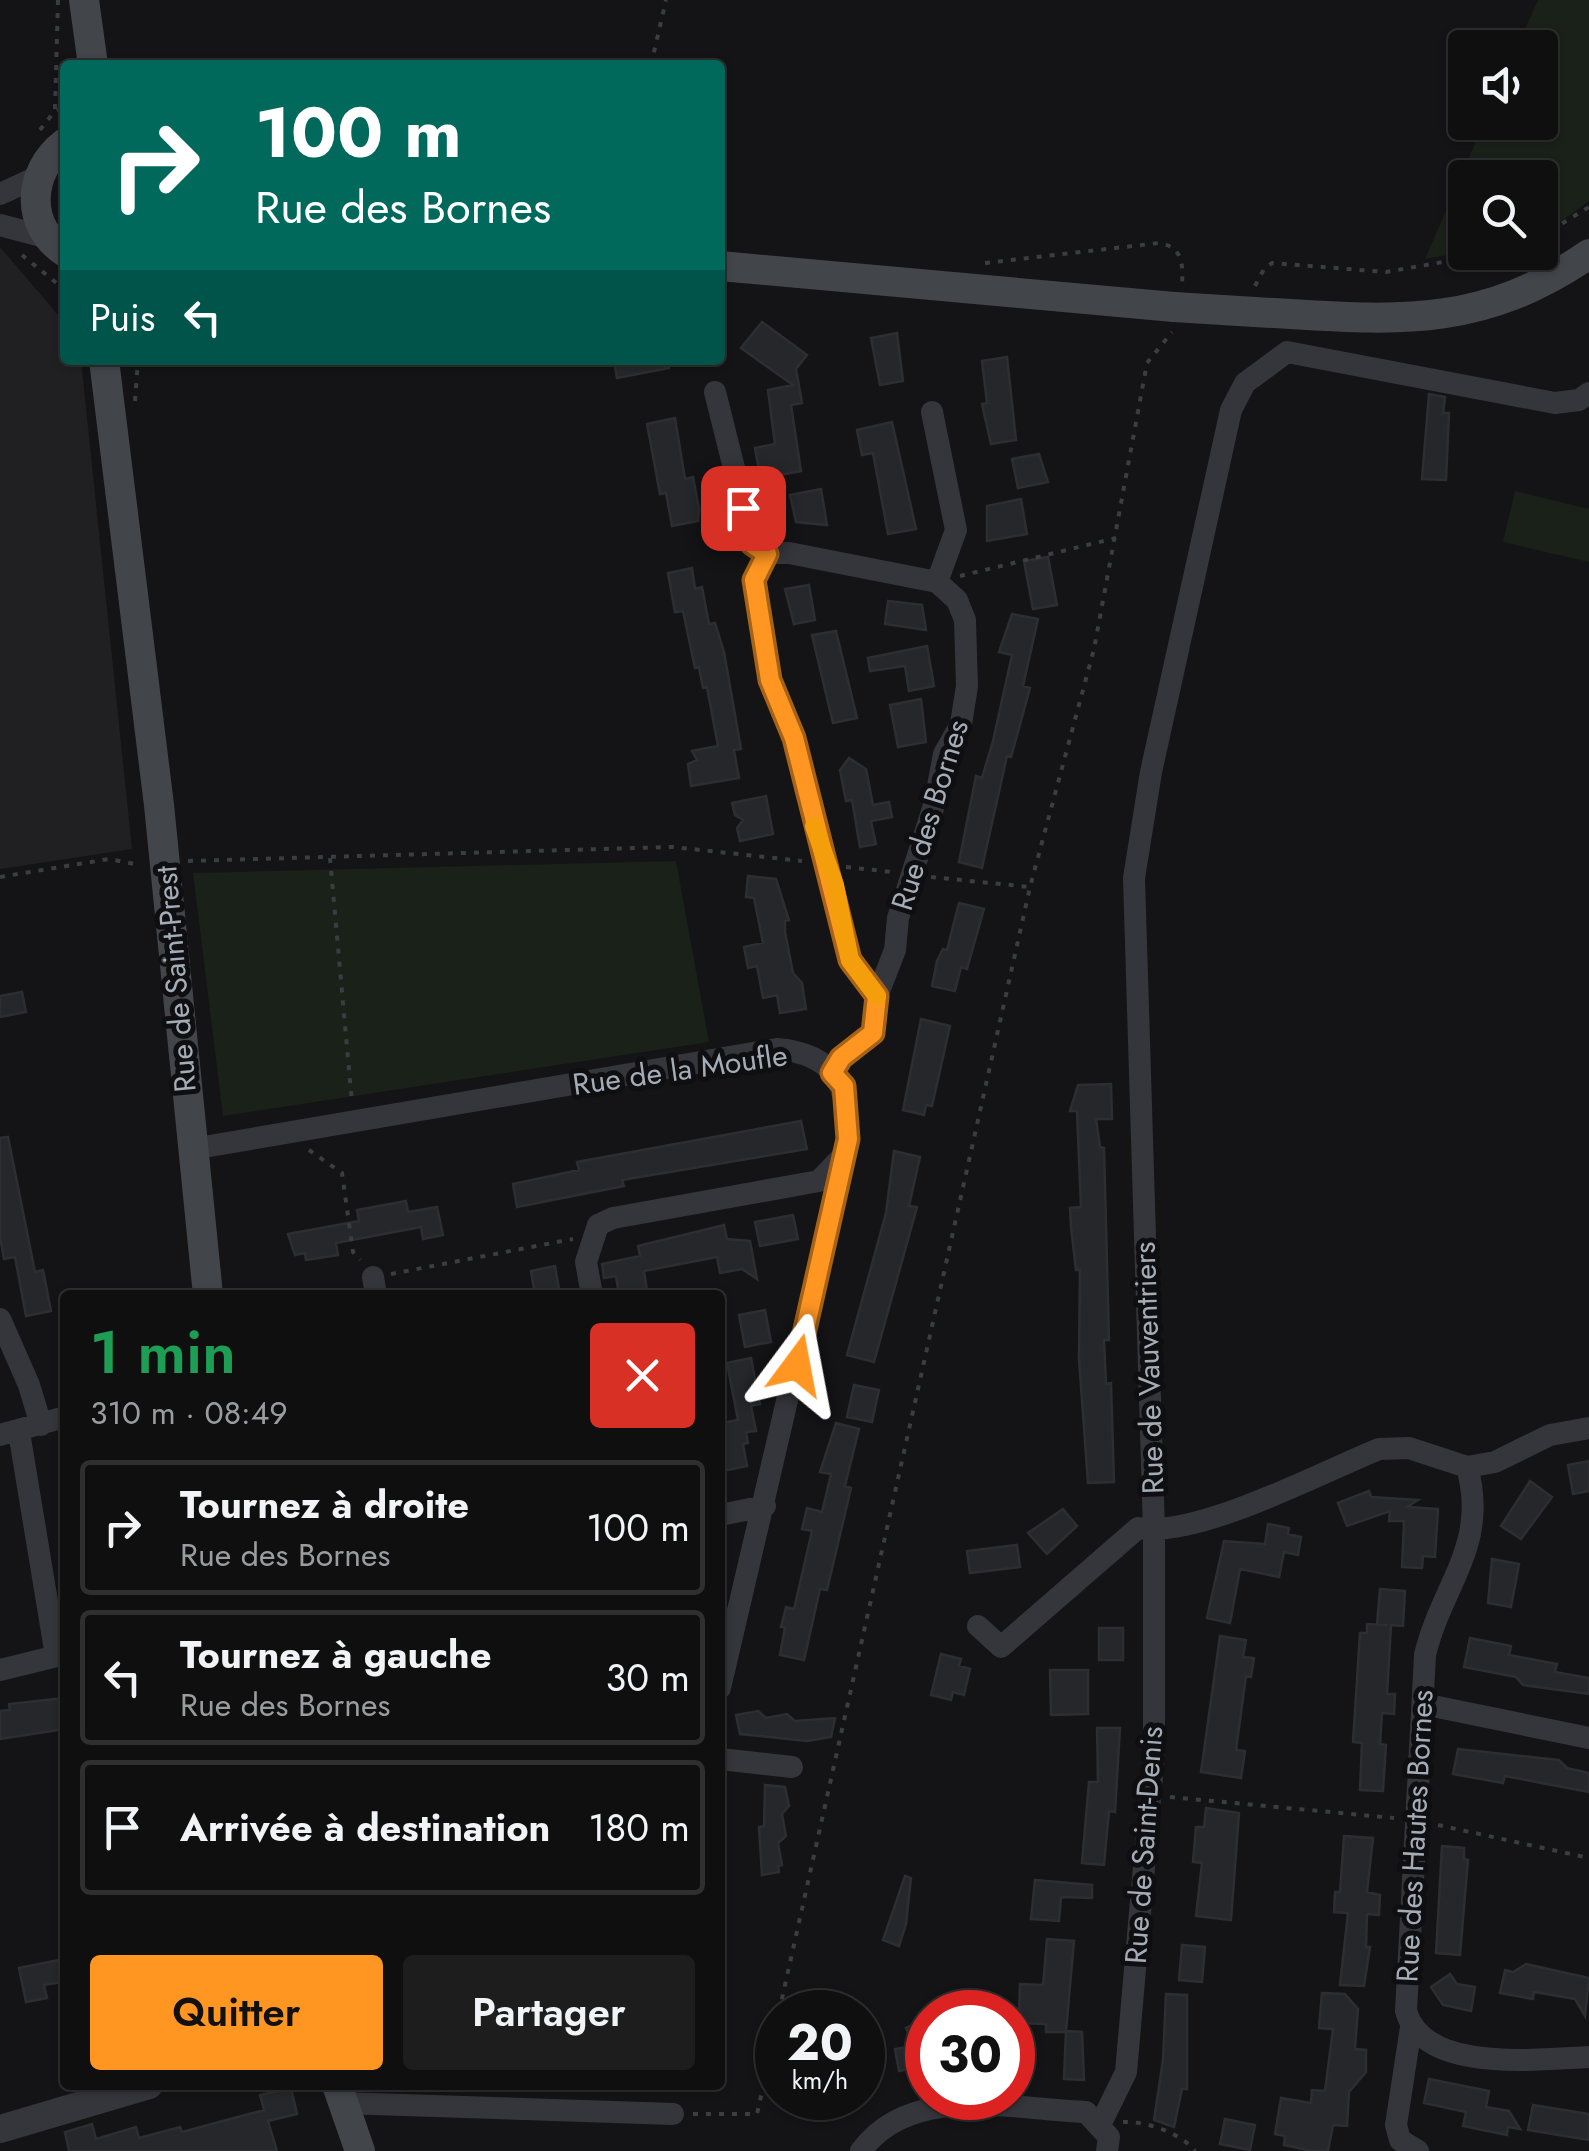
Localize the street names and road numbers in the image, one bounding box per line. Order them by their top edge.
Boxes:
street label: Rue des Bornes [880,714,979,916]
street label: Rue de Saint-Prest [144,863,207,1094]
street label: Rue de la Moufle [570,1033,790,1106]
street label: Rue de Vauventriers [1123,1241,1174,1495]
street label: Rue des Hautes Bornes [1385,1689,1444,1983]
street label: Rue de Saint-Denis [1114,1725,1173,1965]

